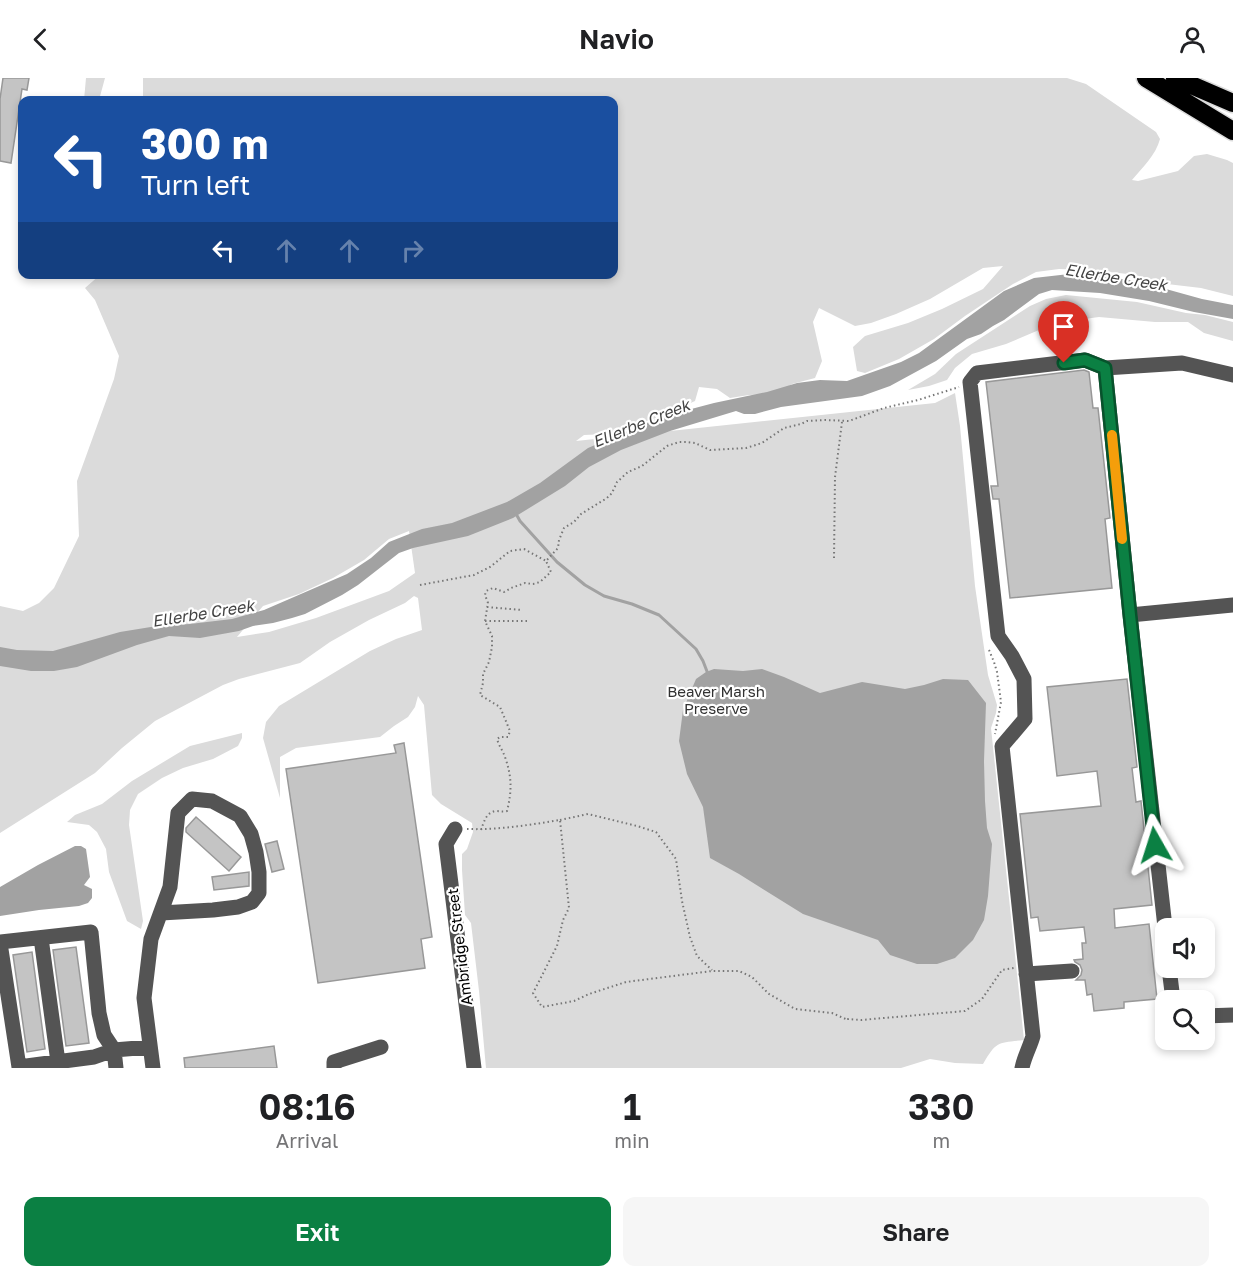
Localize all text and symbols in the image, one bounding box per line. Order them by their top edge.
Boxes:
icon: back [24,23,57,56]
text: Navio [579,23,654,55]
icon: person [1176,23,1209,56]
text: 300 m [141,118,268,168]
icon: left [42,120,120,198]
text: Turn left [141,169,250,201]
icon: left [207,234,240,267]
icon: ahead [270,234,303,267]
icon: ahead [333,234,366,267]
icon: right [396,234,429,267]
water label: Ellerbe Creek [1064,259,1170,295]
pin [1038,301,1089,363]
icon: arrive [1047,310,1080,343]
water label: Ellerbe Creek [589,394,694,452]
water label: Ellerbe Creek [151,595,257,631]
park label: Beaver Marsh Preserve [667,682,765,717]
position arrow [1123,813,1187,877]
street label: Ambridge Street [443,887,475,1007]
map controls [1155,918,1215,1050]
button: sound [1155,918,1215,978]
button: search [1155,990,1215,1050]
text: 08:16 [258,1085,356,1128]
text: 1 [623,1085,641,1128]
text: 330 [908,1085,975,1128]
text: Arrival [276,1128,338,1152]
text: min [614,1128,650,1152]
text: m [932,1128,950,1152]
button: Exit [24,1197,611,1266]
button: Share [623,1197,1209,1266]

